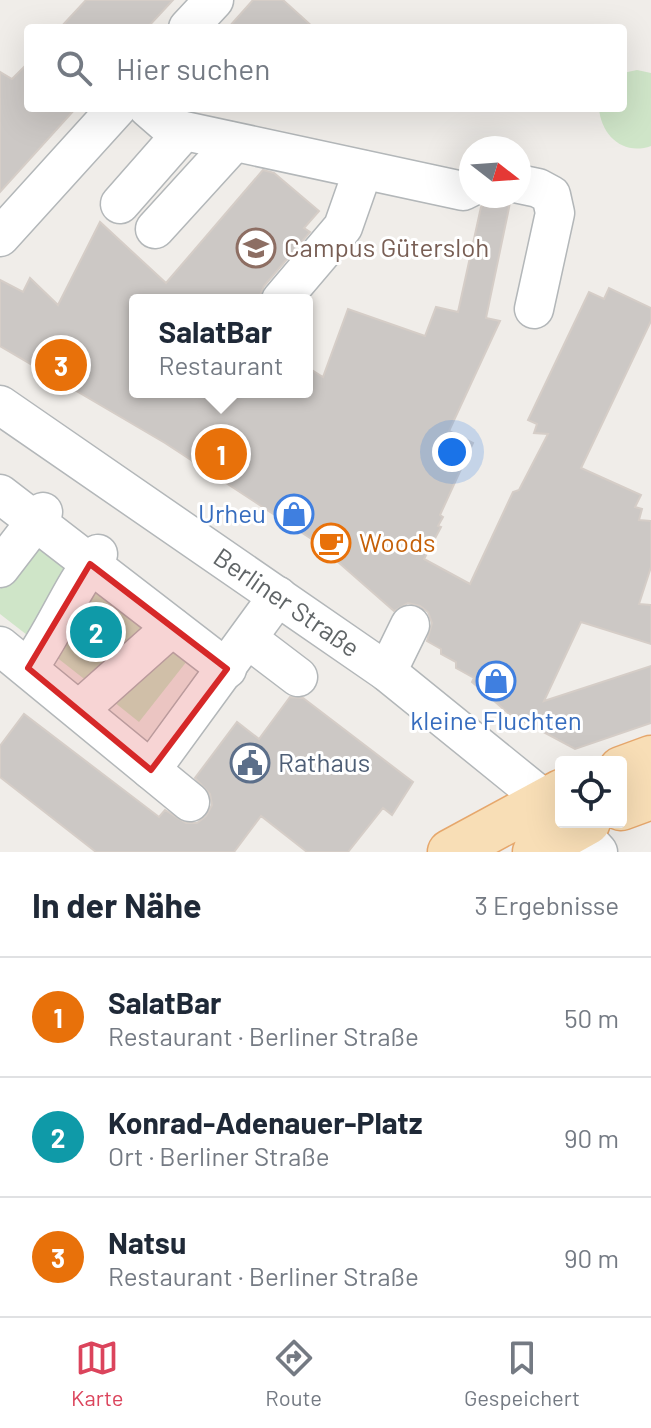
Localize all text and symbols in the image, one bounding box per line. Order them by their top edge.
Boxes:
search box [24,24,627,112]
icon: search [52,46,96,90]
text: Hier suchen [116,50,270,86]
north arrow [459,136,531,208]
school or university icon: Campus Gütersloh [235,227,277,269]
place label: Campus Gütersloh [284,231,489,262]
popup [129,294,313,398]
text: SalatBar [159,313,272,349]
pin: 3 [35,335,87,395]
text: Restaurant [159,349,283,380]
pin: 1 [195,424,247,484]
your location [432,432,472,472]
shop icon: Urheu [273,493,315,535]
place label: Urheu [198,497,266,528]
cafe icon: Woods [310,522,352,564]
place label: Woods [359,526,436,557]
street label: Berliner Straße [208,540,366,663]
pin: 2 [70,602,122,662]
shop icon: kleine Fluchten [475,660,517,702]
place label: kleine Fluchten [410,704,582,735]
public building icon: Rathaus [229,742,271,784]
place label: Rathaus [278,746,370,777]
map controls [555,756,627,828]
button: locate [555,756,627,828]
text: In der Nähe [32,884,202,925]
text: 3 Ergebnisse [474,889,619,920]
text: SalatBar [108,984,222,1020]
text: 1 [53,1002,63,1033]
text: 50 m [564,1002,619,1033]
text: Restaurant · Berliner Straße [108,1020,419,1051]
text: Konrad-Adenauer-Platz [108,1104,423,1140]
text: 2 [51,1122,65,1153]
text: 90 m [564,1122,619,1153]
text: Ort · Berliner Straße [108,1140,330,1171]
text: Natsu [108,1224,186,1260]
text: 3 [51,1242,65,1273]
text: 90 m [564,1242,619,1273]
text: Restaurant · Berliner Straße [108,1260,419,1291]
tab: Karte [71,1336,123,1410]
tab: Route [265,1336,322,1410]
tab: Gespeichert [464,1336,580,1410]

